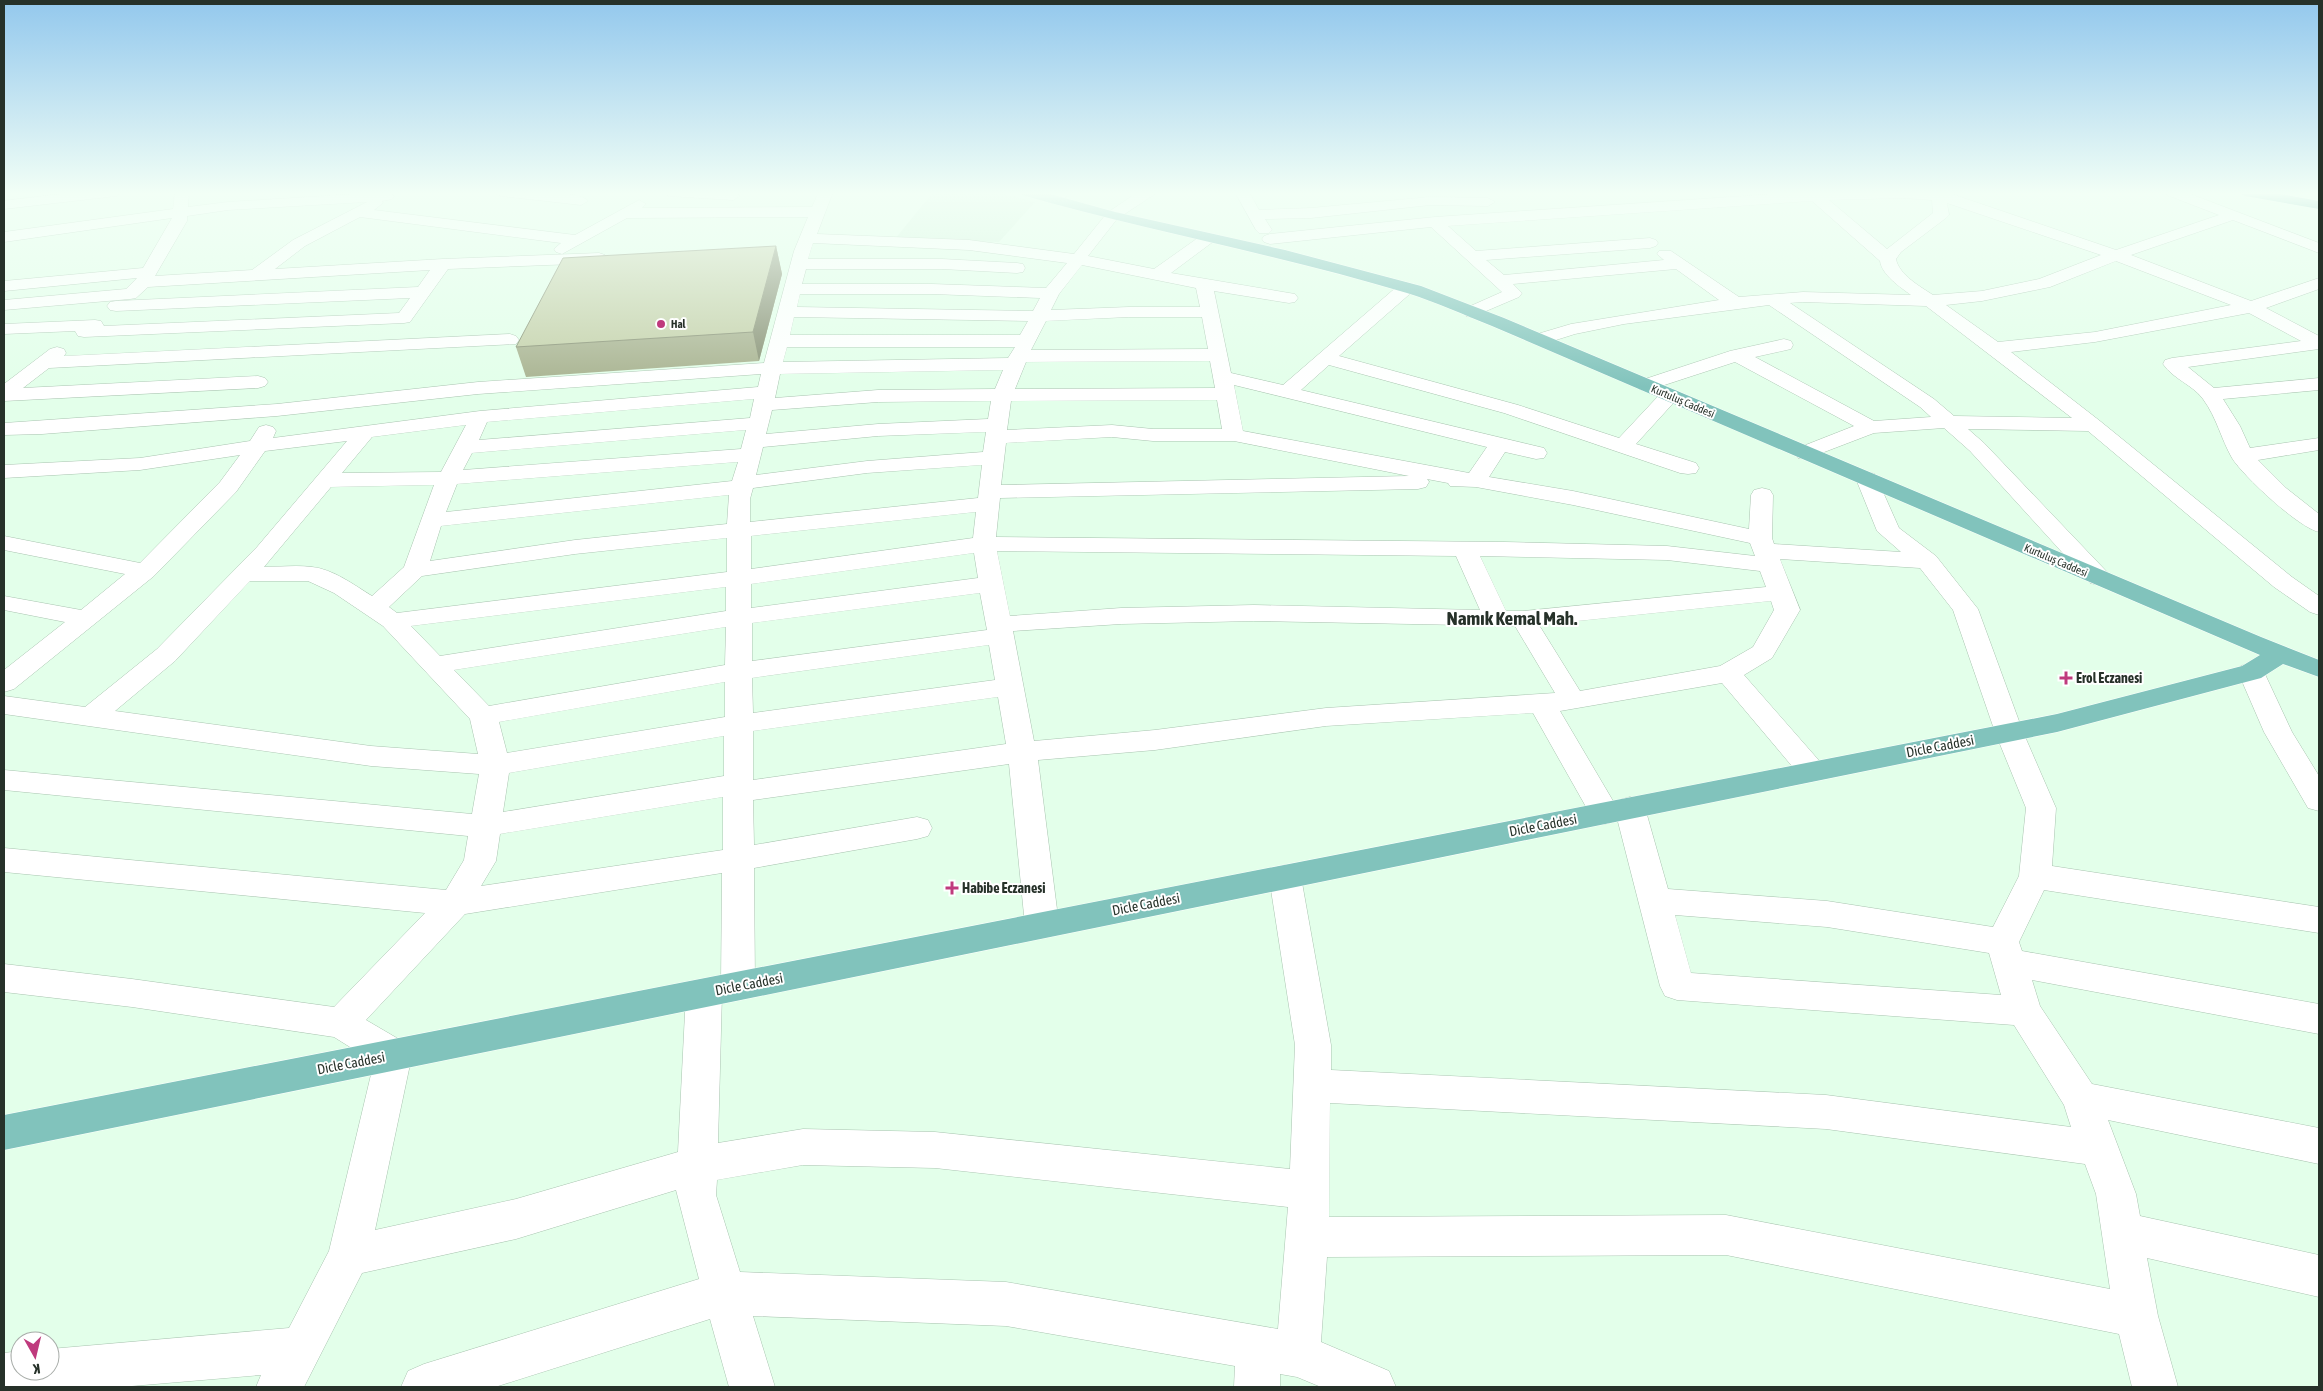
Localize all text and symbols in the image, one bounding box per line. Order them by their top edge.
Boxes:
marker: Hal [655,318,667,330]
place label: Hal [671,318,687,330]
street label: Kurtuluş Caddesi [1649,382,1717,420]
street label: Kurtuluş Caddesi [2022,541,2090,579]
district label: Namık Kemal Mah. [1447,607,1578,629]
place label: Erol Eczanesi [2076,670,2142,686]
marker: Erol Eczanesi [2060,672,2072,684]
street label: Dicle Caddesi [1905,732,1975,760]
street label: Dicle Caddesi [1508,811,1578,839]
place label: Habibe Eczanesi [962,880,1045,896]
marker: Habibe Eczanesi [946,882,958,894]
street label: Dicle Caddesi [1111,890,1181,918]
street label: Dicle Caddesi [714,970,784,998]
street label: Dicle Caddesi [316,1049,386,1077]
north arrow [10,1331,60,1381]
text: K [32,1360,41,1377]

